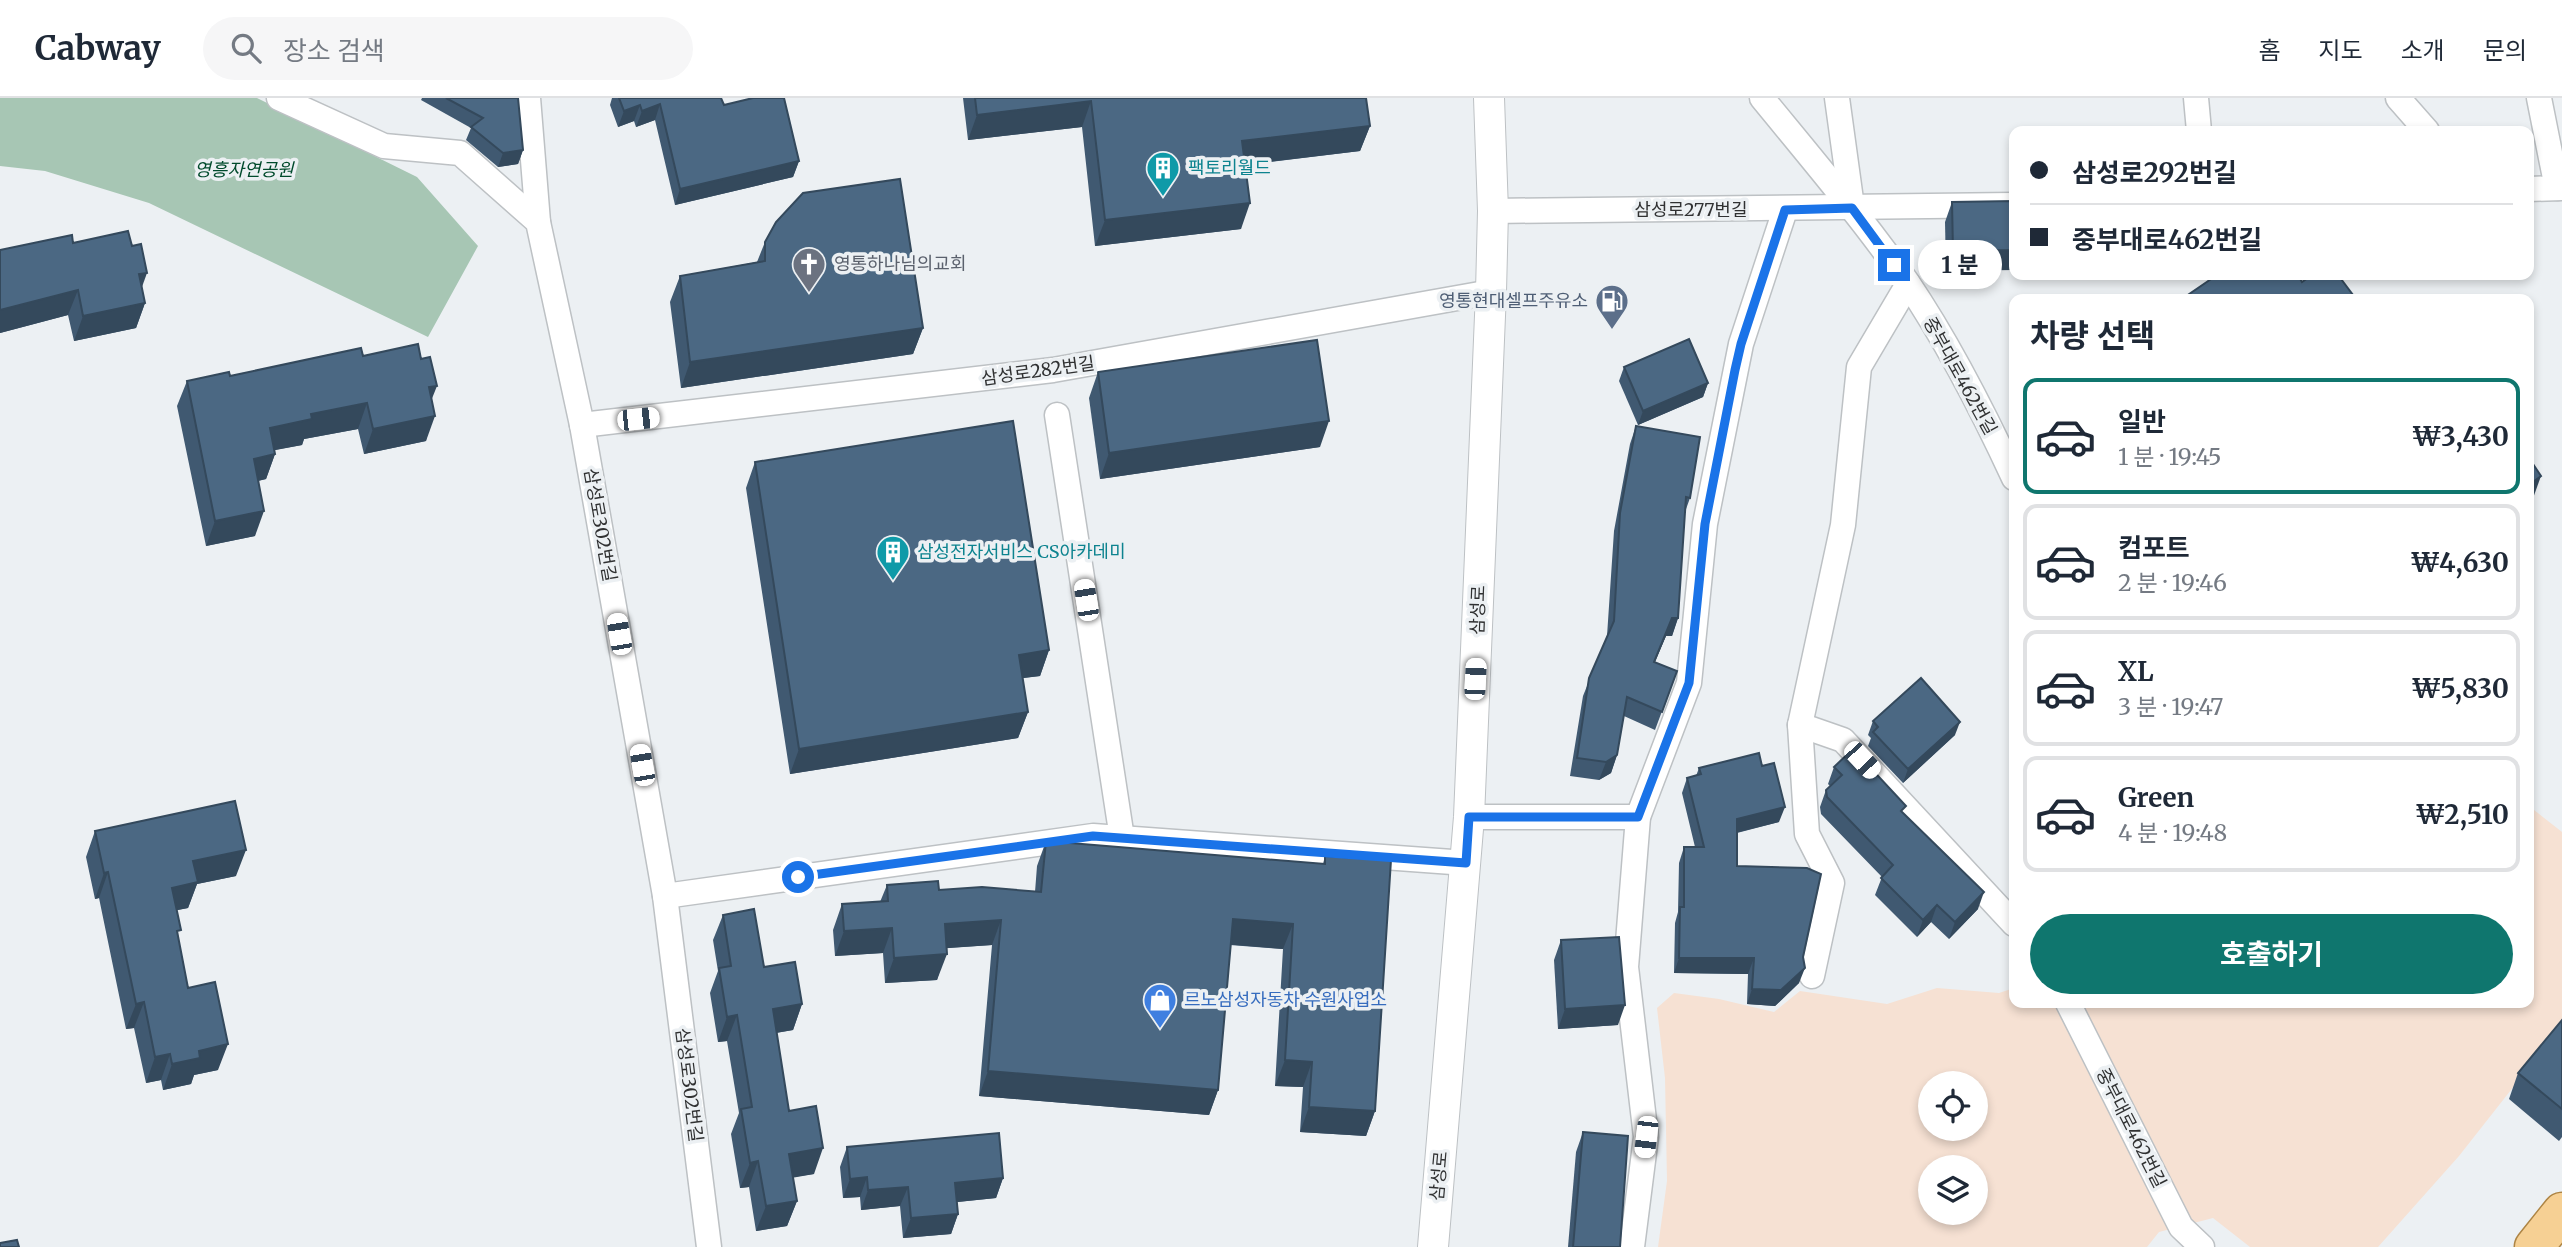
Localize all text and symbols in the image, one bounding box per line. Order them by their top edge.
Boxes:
search box [203,17,693,80]
text: Cabway [35,28,161,69]
icon: search [227,29,265,67]
text: 장소 검색 [283,34,385,67]
text: 홈 [2258,35,2280,66]
text: 지도 [2318,35,2363,66]
text: 소개 [2401,35,2445,66]
text: 문의 [2483,35,2527,66]
building icon: 팩토리월드 [1144,149,1182,198]
place label: 팩토리월드 [1188,156,1271,179]
text: 삼성로292번길 [2072,156,2237,189]
park label: 영흥자연공원 [194,158,295,181]
street label: 삼성로277번길 [1634,198,1748,221]
text: 중부대로462번길 [2072,223,2262,256]
callout: 1 분 [1918,240,2002,290]
church icon: 영통하나님의교회 [790,245,828,294]
route end [1878,249,1910,281]
text: 1 분 [1941,250,1979,279]
place label: 영통하나님의교회 [834,252,966,275]
fuel station icon: 영통현대셀프주유소 [1593,282,1631,331]
place label: 영통현대셀프주유소 [1439,289,1588,312]
street label: 중부대로462번길 [1919,313,2002,439]
text: 차량 선택 [2030,316,2155,356]
street label: 삼성로282번길 [980,351,1096,390]
icon: car [2034,405,2097,468]
text: 일반 [2118,405,2166,438]
car [617,406,660,432]
text: ₩3,430 [2412,420,2509,453]
text: 1 분 · 19:45 [2118,442,2221,471]
street label: 삼성로302번길 [579,466,622,583]
icon: car [2034,531,2097,594]
text: 컴포트 [2118,531,2190,564]
building icon: 삼성전자서비스 CS아카데미 [874,533,912,582]
place label: 삼성전자서비스 CS아카데미 [917,540,1126,563]
text: ₩4,630 [2411,546,2509,579]
text: 2 분 · 19:46 [2118,568,2227,597]
car [1073,578,1100,622]
street label: 삼성로 [1465,585,1490,635]
car [606,611,633,657]
text: XL [2118,655,2154,688]
car [1464,657,1487,701]
icon: car [2034,657,2097,720]
text: ₩5,830 [2412,672,2509,705]
text: 3 분 · 19:47 [2118,692,2223,721]
car [1840,737,1885,783]
car [629,742,656,788]
text: Green [2118,781,2194,814]
icon: car [2034,783,2097,846]
text: ₩2,510 [2416,798,2509,831]
text: 4 분 · 19:48 [2118,818,2227,847]
route start [782,861,814,893]
button: 호출하기 [2030,914,2513,994]
shop icon: 르노삼성자동차 수원사업소 [1141,981,1179,1030]
place label: 르노삼성자동차 수원사업소 [1184,988,1387,1011]
street label: 삼성로302번길 [671,1027,708,1143]
street label: 중부대로462번길 [2091,1064,2171,1191]
map controls [1918,1071,1988,1225]
button: locate [1918,1071,1988,1141]
car [1634,1115,1659,1159]
street label: 삼성로 [1425,1150,1452,1202]
button: layers [1918,1155,1988,1225]

